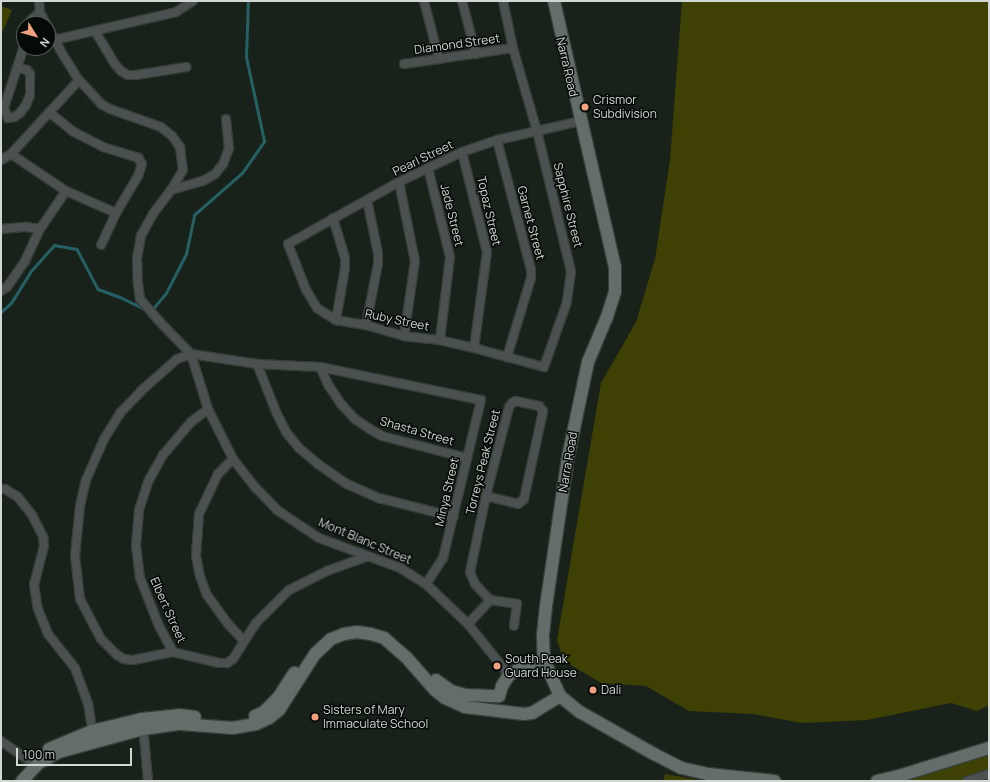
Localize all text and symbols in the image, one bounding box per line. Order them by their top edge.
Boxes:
north arrow [16,16,56,56]
street label: Diamond Street [413,31,501,57]
text: N [37,35,54,51]
street label: Narra Road [553,36,581,98]
place label: Crismor Subdivision [593,93,657,121]
marker: Crismor Subdivision [580,102,590,112]
street label: Pearl Street [390,137,456,179]
street label: Sapphire Street [550,161,586,249]
street label: Topaz Street [474,175,504,247]
street label: Jade Street [437,182,467,248]
street label: Garnet Street [514,184,548,262]
street label: Ruby Street [363,306,431,334]
street label: Torreys Peak Street [463,408,503,516]
street label: Shasta Street [378,414,456,448]
street label: Narra Road [556,431,580,493]
street label: Minya Street [432,456,462,528]
street label: Mont Blanc Street [316,515,414,567]
street label: Elbert Street [147,575,189,645]
place label: South Peak Guard House [505,652,577,680]
marker: South Peak Guard House [492,661,502,671]
place label: Dali [601,683,621,697]
marker: Dali [588,685,598,695]
place label: Sisters of Mary Immaculate School [323,703,428,731]
marker: Sisters of Mary Immaculate School [310,712,320,722]
scale bar [18,740,134,766]
text: 100 m [23,746,55,763]

